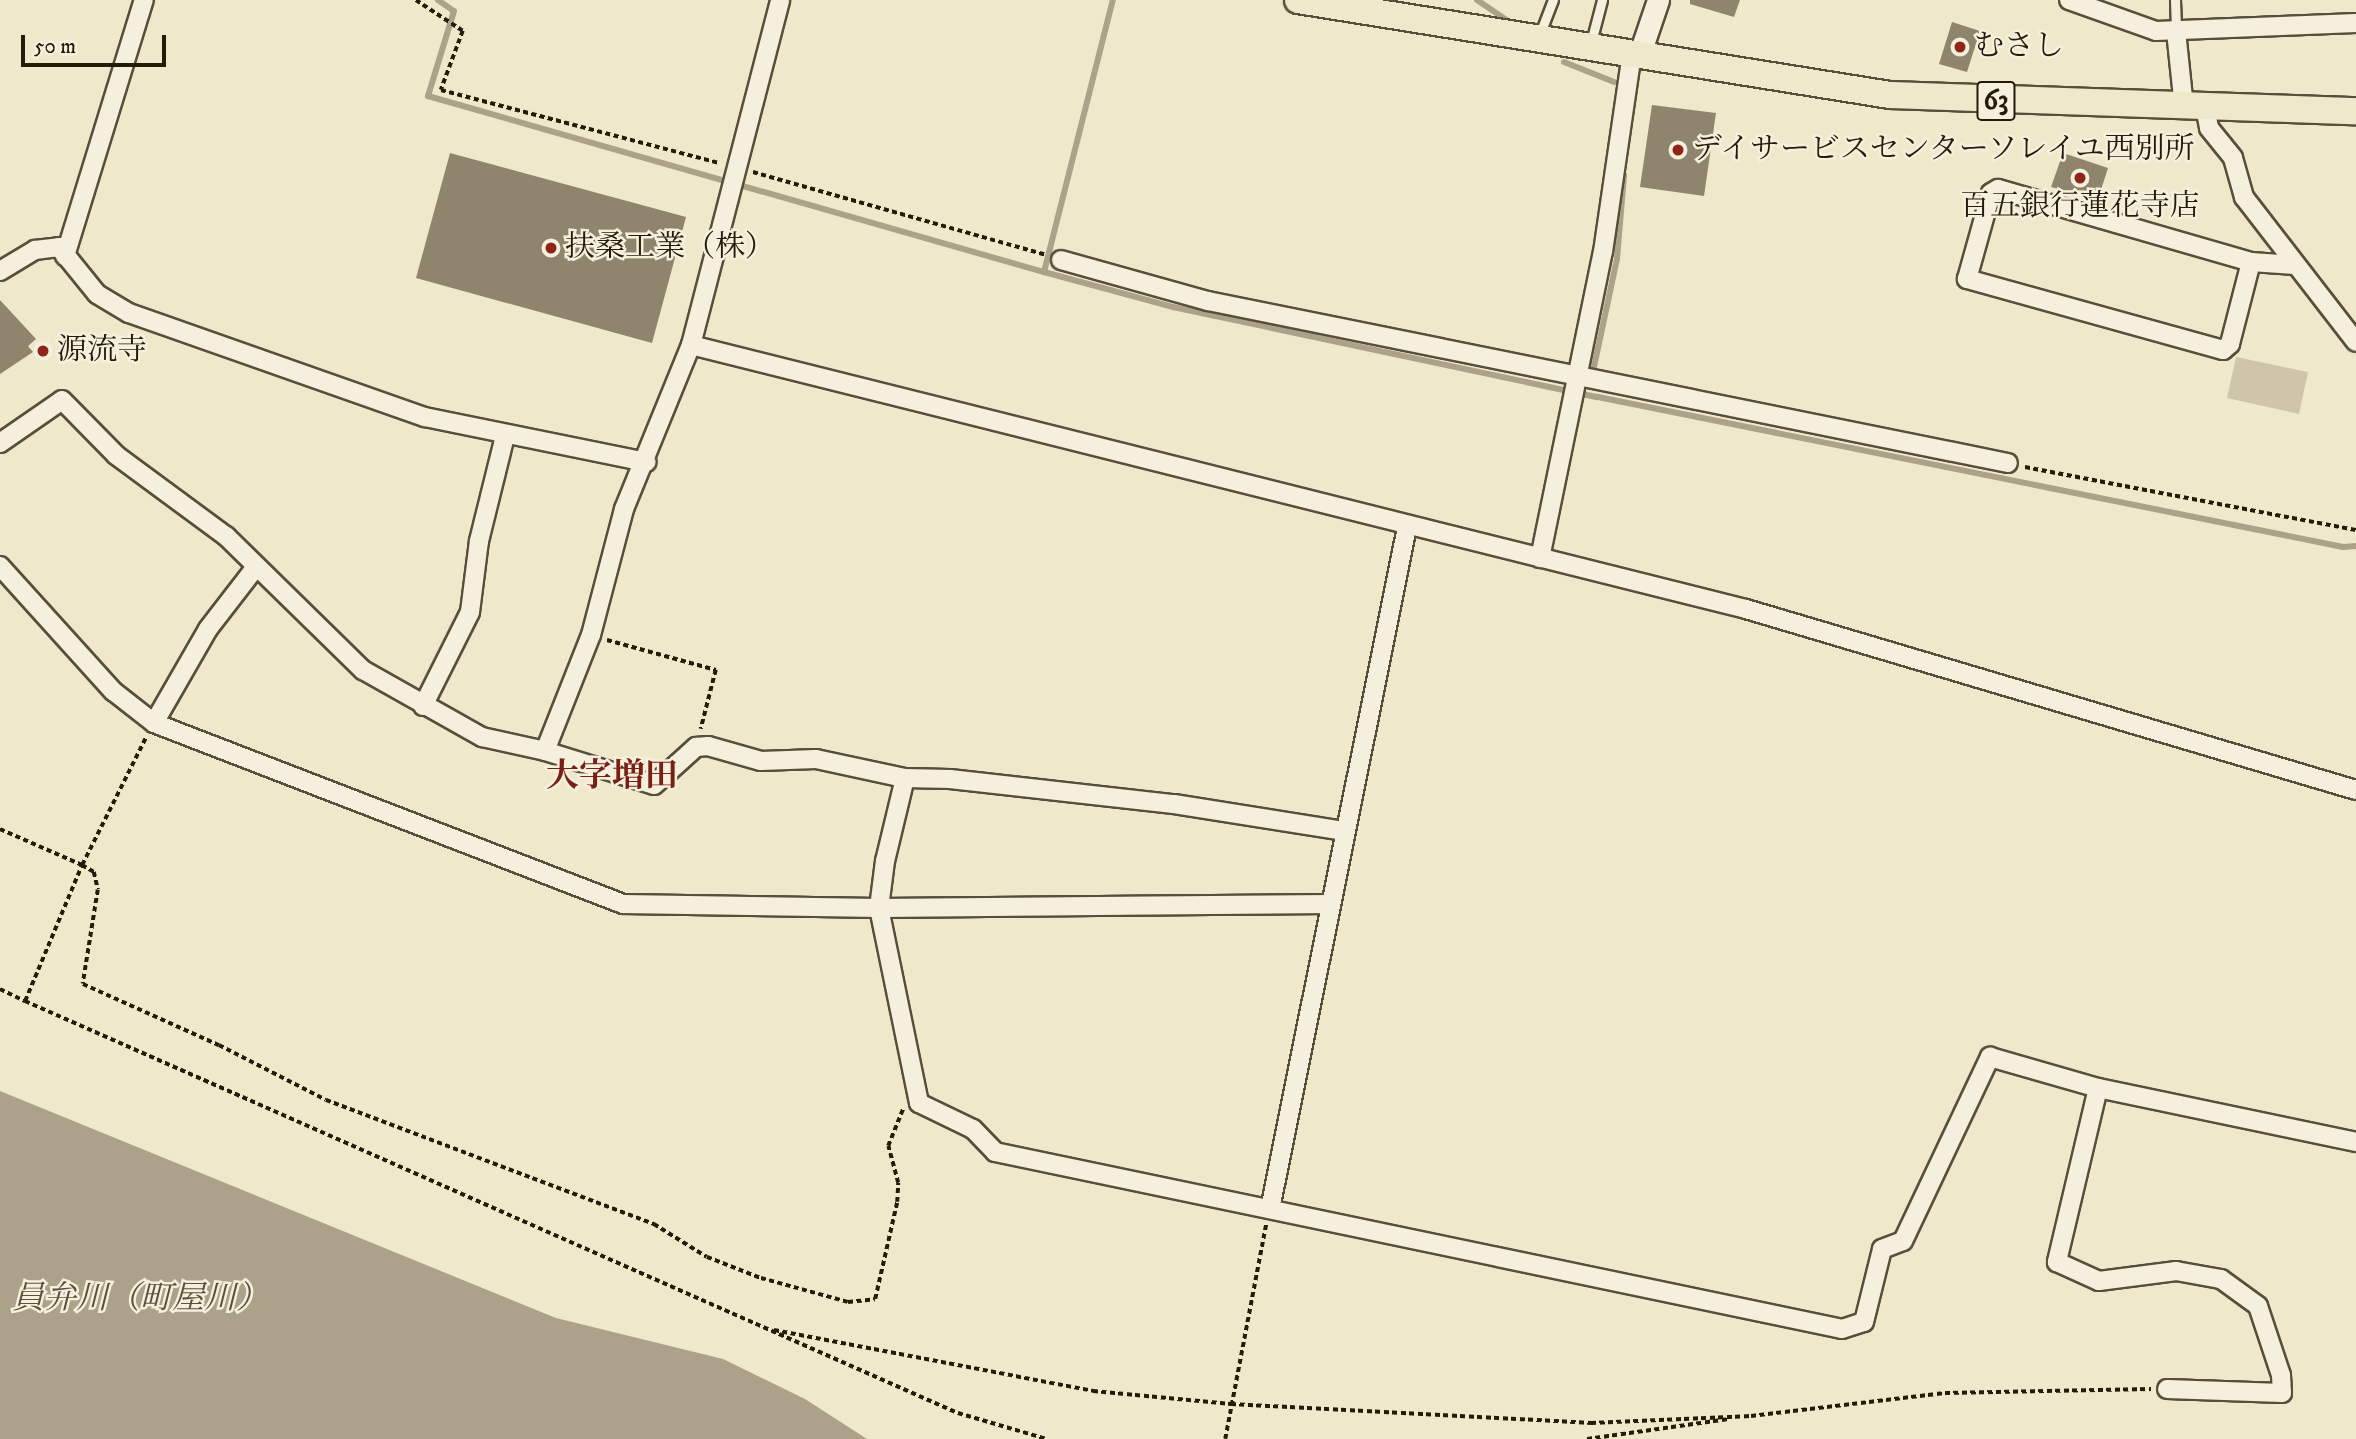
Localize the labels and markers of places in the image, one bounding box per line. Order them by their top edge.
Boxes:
place label: むさし [1974,29,2064,65]
marker: むさし [1952,39,1968,55]
place label: デイサービスセンターソレイユ西別所 [1692,132,2202,168]
marker: デイサービスセンターソレイユ西別所 [1670,142,1686,158]
marker: 百五銀行蓮花寺店 [2072,170,2088,186]
place label: 百五銀行蓮花寺店 [1960,189,2200,225]
place label: 扶桑工業（株） [565,230,775,266]
marker: 扶桑工業（株） [543,240,559,256]
place label: 源流寺 [57,333,147,369]
marker: 源流寺 [35,343,51,359]

